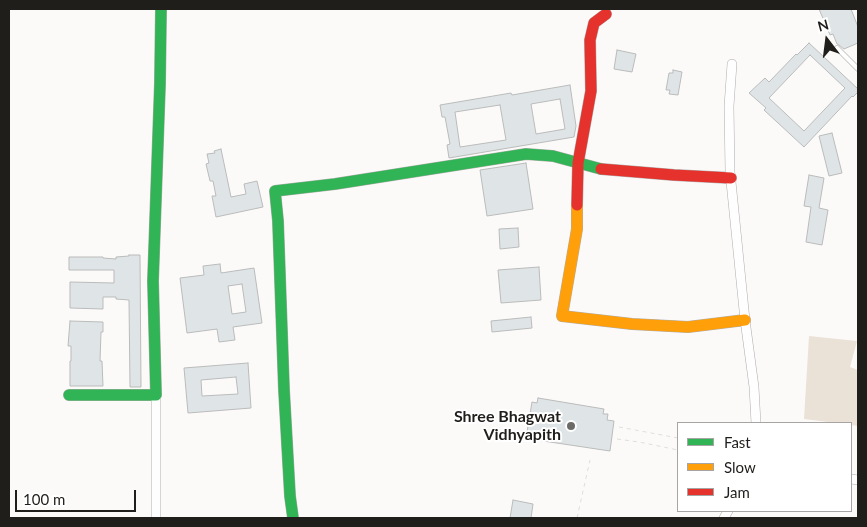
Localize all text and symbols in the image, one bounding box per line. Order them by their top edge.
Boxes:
north arrow [802,15,852,65]
text: N [816,15,830,35]
place label: Shree Bhagwat Vidhyapith [454,407,561,445]
marker: Shree Bhagwat Vidhyapith [565,420,577,432]
legend [677,422,852,512]
text: Fast [724,433,751,451]
text: Slow [724,458,756,476]
scale bar [18,480,139,512]
text: Jam [724,483,750,501]
text: 100 m [23,490,65,508]

